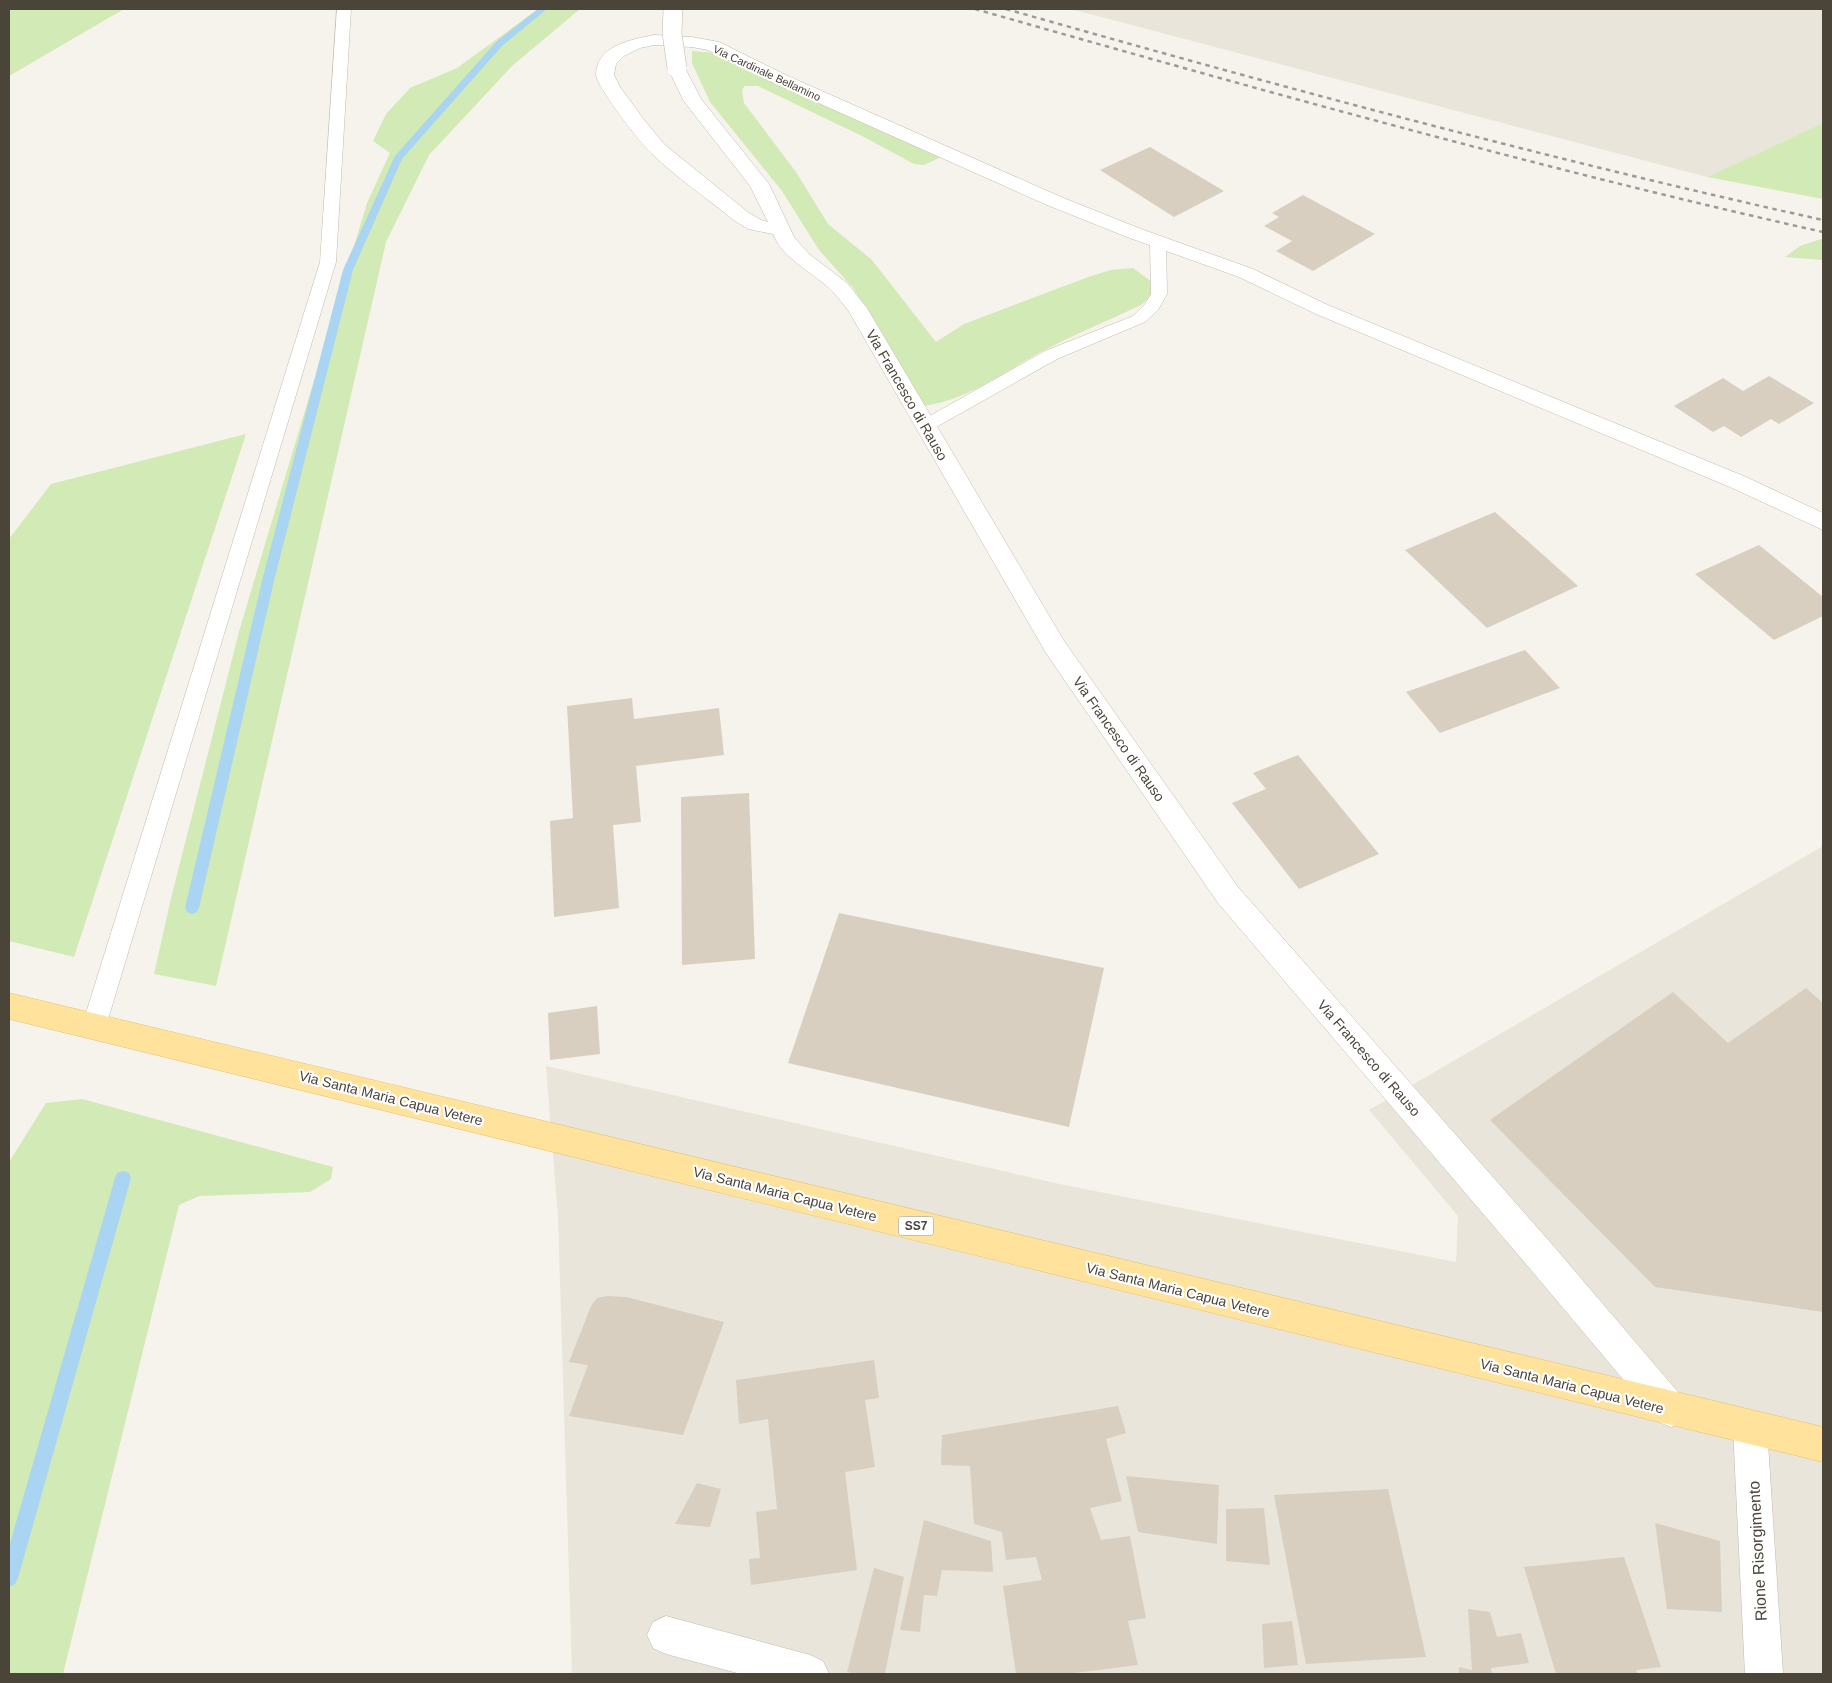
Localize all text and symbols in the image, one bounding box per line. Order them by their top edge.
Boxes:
street label: Via Cardinale Bellamino [711,43,823,103]
street label: Via Francesco di Rauso [863,327,951,463]
street label: Via Francesco di Rauso [1070,674,1168,805]
street label: Via Francesco di Rauso [1314,997,1424,1119]
street label: Via Santa Maria Capua Vetere [297,1067,485,1129]
street label: Via Santa Maria Capua Vetere [691,1163,879,1225]
road number: SS7 [898,1216,934,1236]
street label: Via Santa Maria Capua Vetere [1084,1259,1272,1321]
street label: Via Santa Maria Capua Vetere [1478,1355,1666,1417]
street label: Rione Risorgimento [1745,1480,1770,1622]

